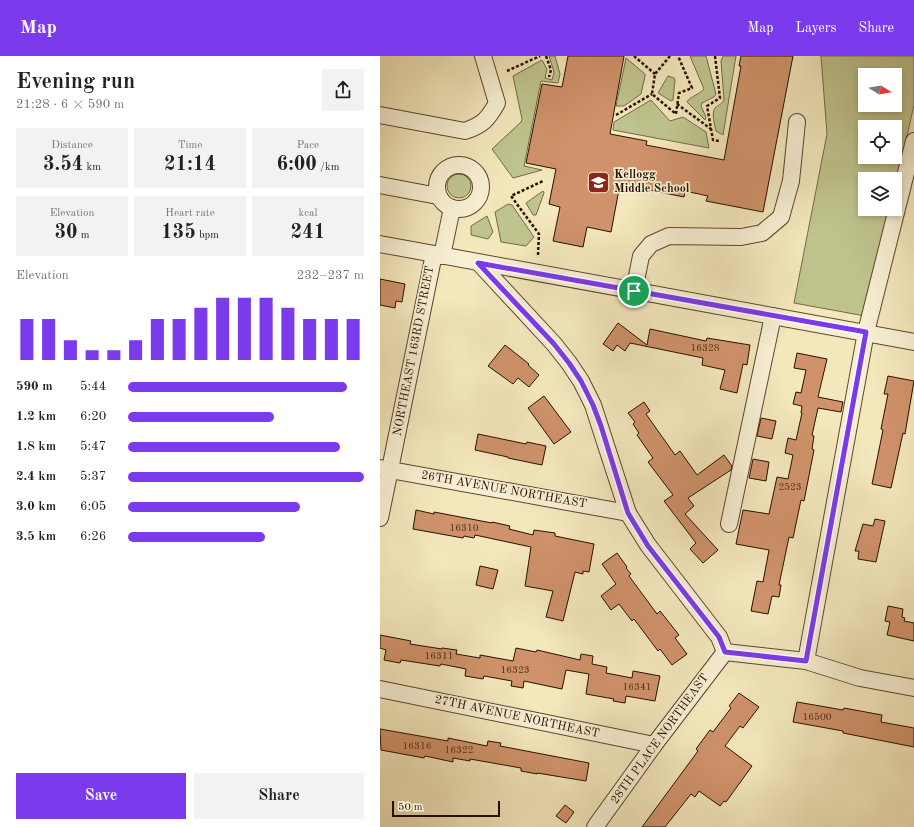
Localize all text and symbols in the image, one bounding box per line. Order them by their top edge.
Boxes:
text: Map [20,19,57,38]
text: Map [748,21,774,35]
text: Layers [796,21,837,35]
text: Share [859,21,894,35]
north arrow [858,68,902,112]
map controls [858,68,902,216]
button: share [322,69,364,111]
text: Evening run [16,71,135,93]
text: 21:28 · 6 × 590 m [16,98,124,111]
button: locate [858,120,902,164]
text: Distance [51,140,93,151]
text: Time [178,140,202,151]
text: Pace [297,140,319,151]
text: 3.54 [43,155,83,175]
text: 21:14 [164,155,216,175]
text: 6:00 [277,155,317,175]
text: km [83,162,101,173]
text: /km [317,162,339,173]
school or university icon: Kellogg Middle School [586,169,612,195]
place label: Kellogg Middle School [614,169,690,195]
button: layers [858,172,902,216]
text: Elevation [50,208,94,219]
text: Heart rate [165,208,215,219]
text: kcal [299,208,317,219]
text: 30 [54,223,78,243]
text: 135 [161,223,196,243]
text: 241 [291,223,325,243]
text: m [78,230,90,241]
text: bpm [196,230,219,241]
street label: NORTHEAST 163RD STREET [392,265,436,437]
text: Elevation [16,269,69,282]
text: 232–237 m [297,269,364,282]
pin [617,274,651,308]
icon: arrive [623,280,645,302]
house number: 16328 [691,343,720,353]
text: 590 m [16,380,53,393]
text: 5:44 [80,380,106,393]
text: 1.2 km [16,410,56,423]
text: 6:20 [80,410,106,423]
text: 1.8 km [16,440,56,453]
text: 5:47 [80,440,106,453]
text: 2.4 km [16,470,56,483]
text: 5:37 [80,470,106,483]
street label: 26TH AVENUE NORTHEAST [420,470,588,510]
house number: 2523 [778,482,802,492]
text: 3.0 km [16,500,56,513]
text: 6:05 [80,500,106,513]
house number: 16310 [450,523,479,533]
text: 3.5 km [16,530,56,543]
text: 6:26 [80,530,106,543]
house number: 16311 [425,651,454,661]
house number: 16323 [501,665,530,675]
street label: 28TH PLACE NORTHEAST [609,672,711,806]
house number: 16341 [623,682,652,692]
street label: 27TH AVENUE NORTHEAST [434,694,600,740]
house number: 16500 [803,712,832,722]
house number: 16316 [403,741,432,751]
house number: 16322 [445,745,474,755]
button: Save [16,773,186,819]
button: Share [194,773,364,819]
scale bar [392,799,500,818]
text: 50 m [398,802,423,813]

